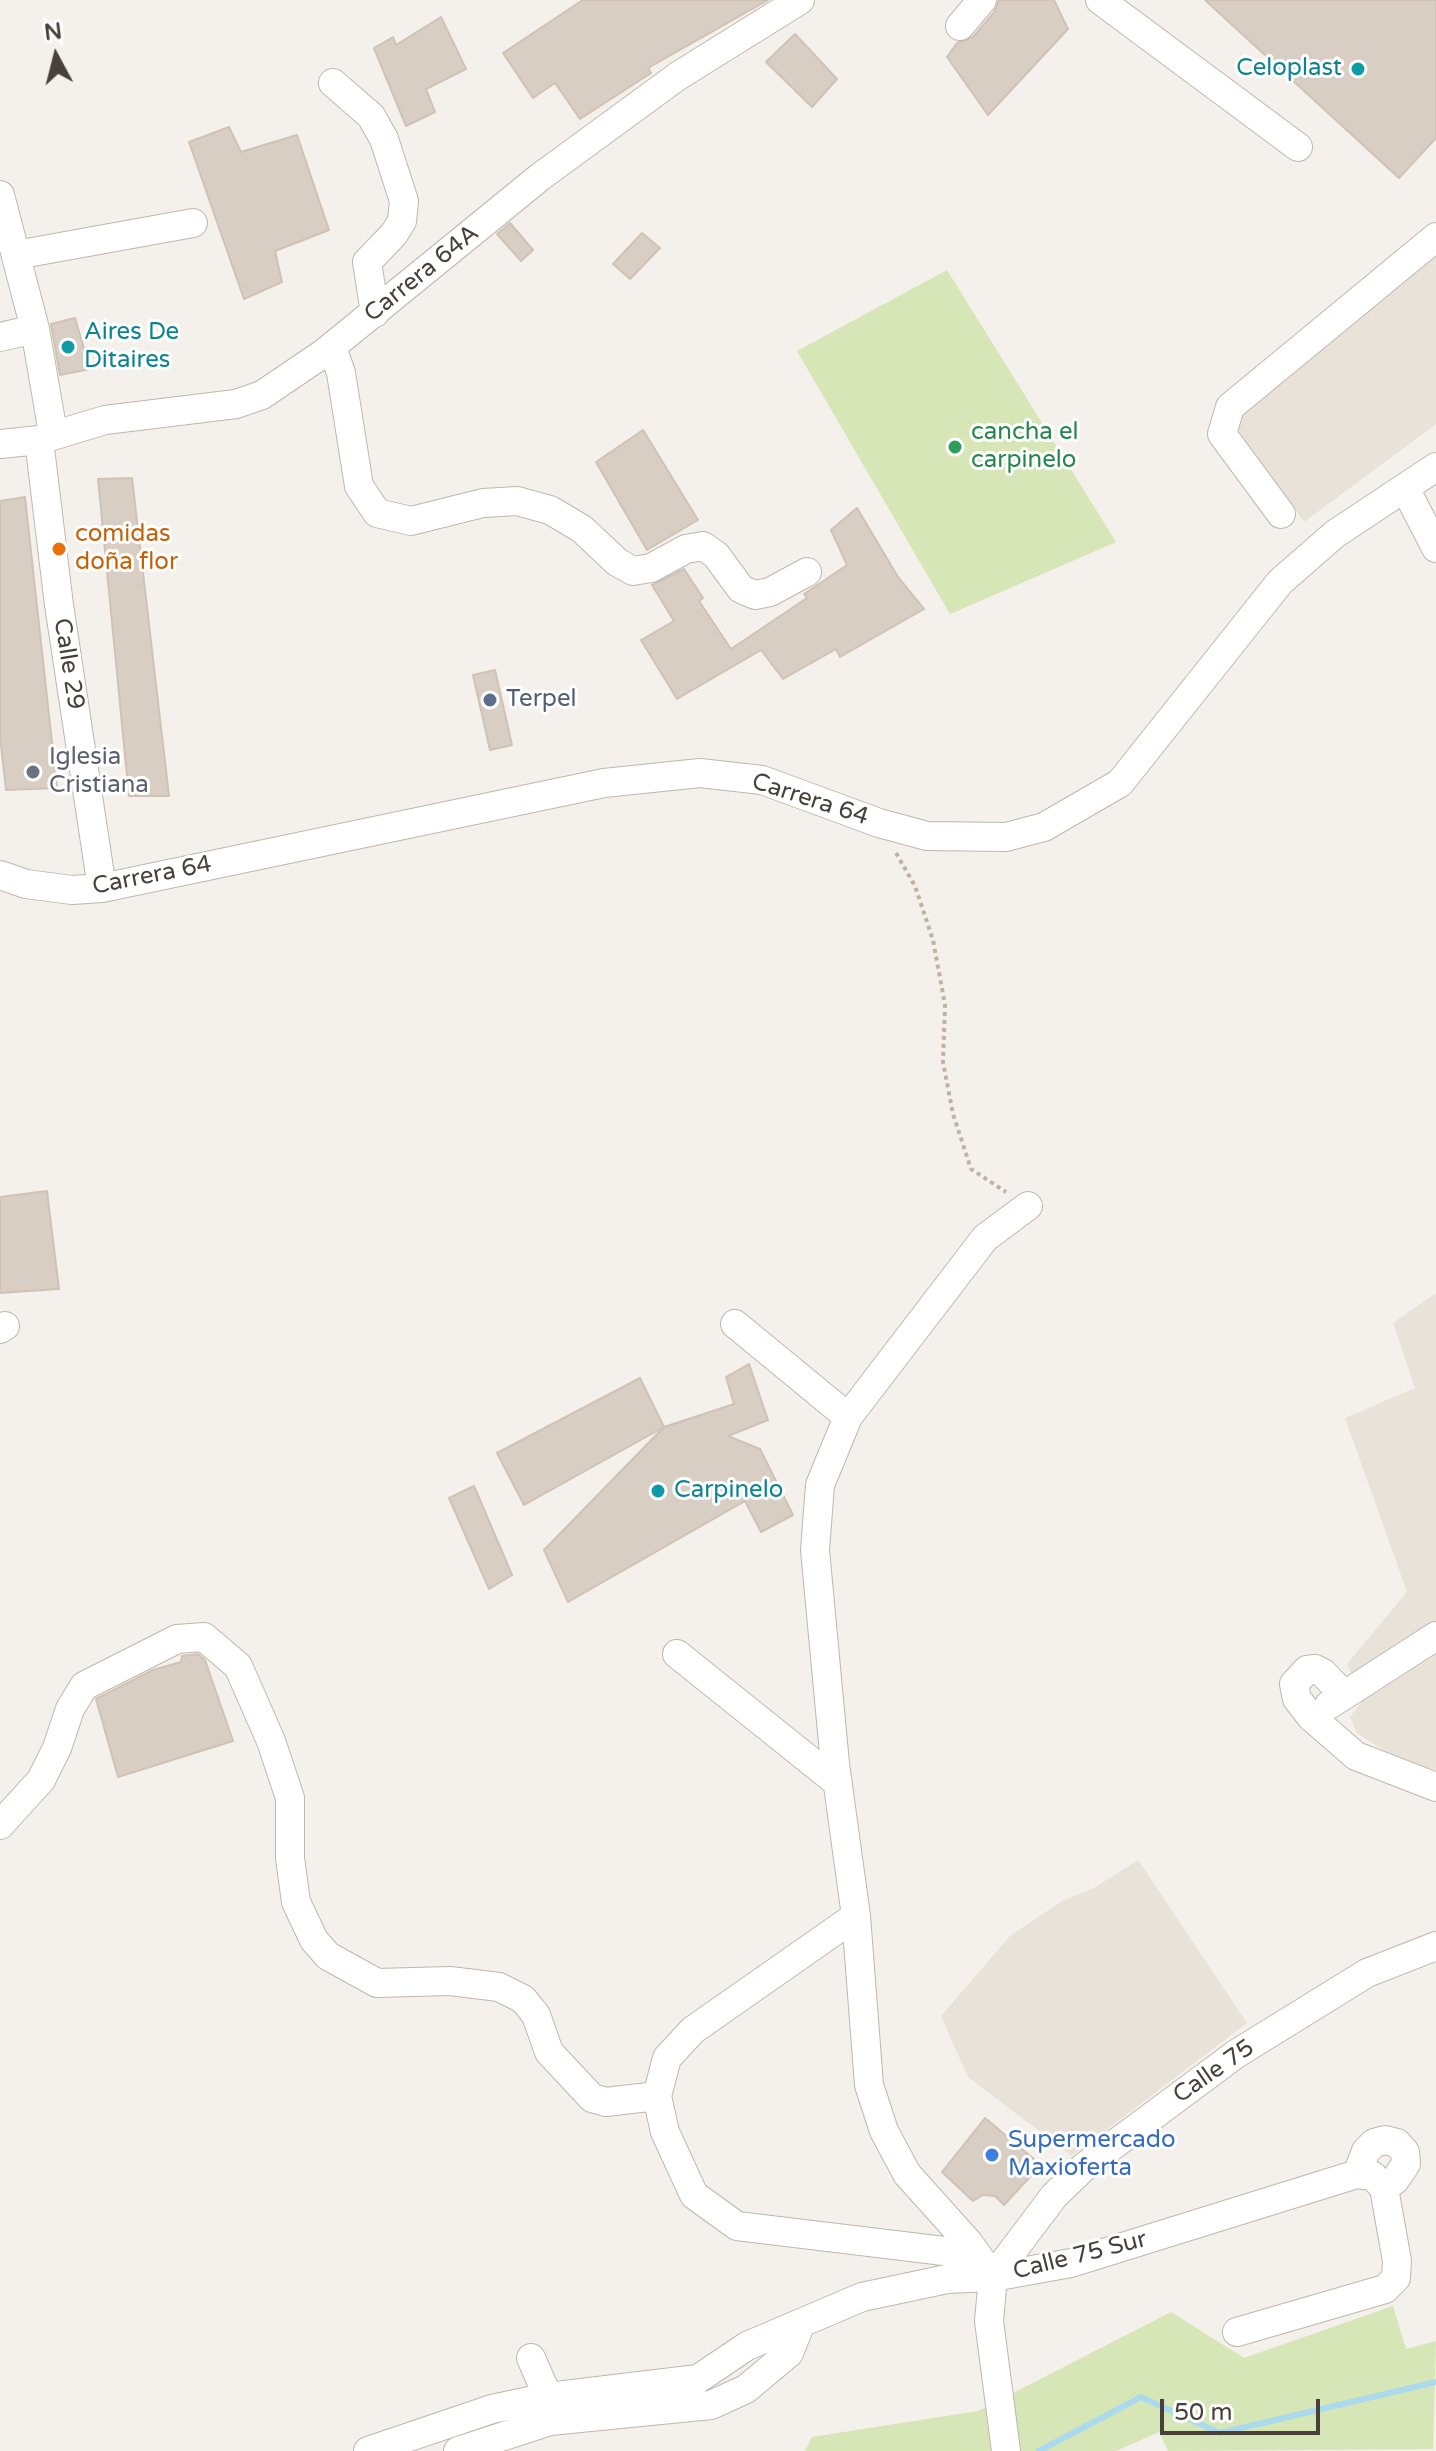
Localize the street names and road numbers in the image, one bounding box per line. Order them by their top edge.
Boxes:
street label: Carrera 64A [359,219,485,329]
street label: Calle 29 [47,616,89,712]
street label: Carrera 64 [748,768,872,832]
street label: Carrera 64 [90,850,214,902]
street label: Calle 75 [1168,2034,1260,2110]
street label: Calle 75 Sur [1010,2225,1150,2287]

